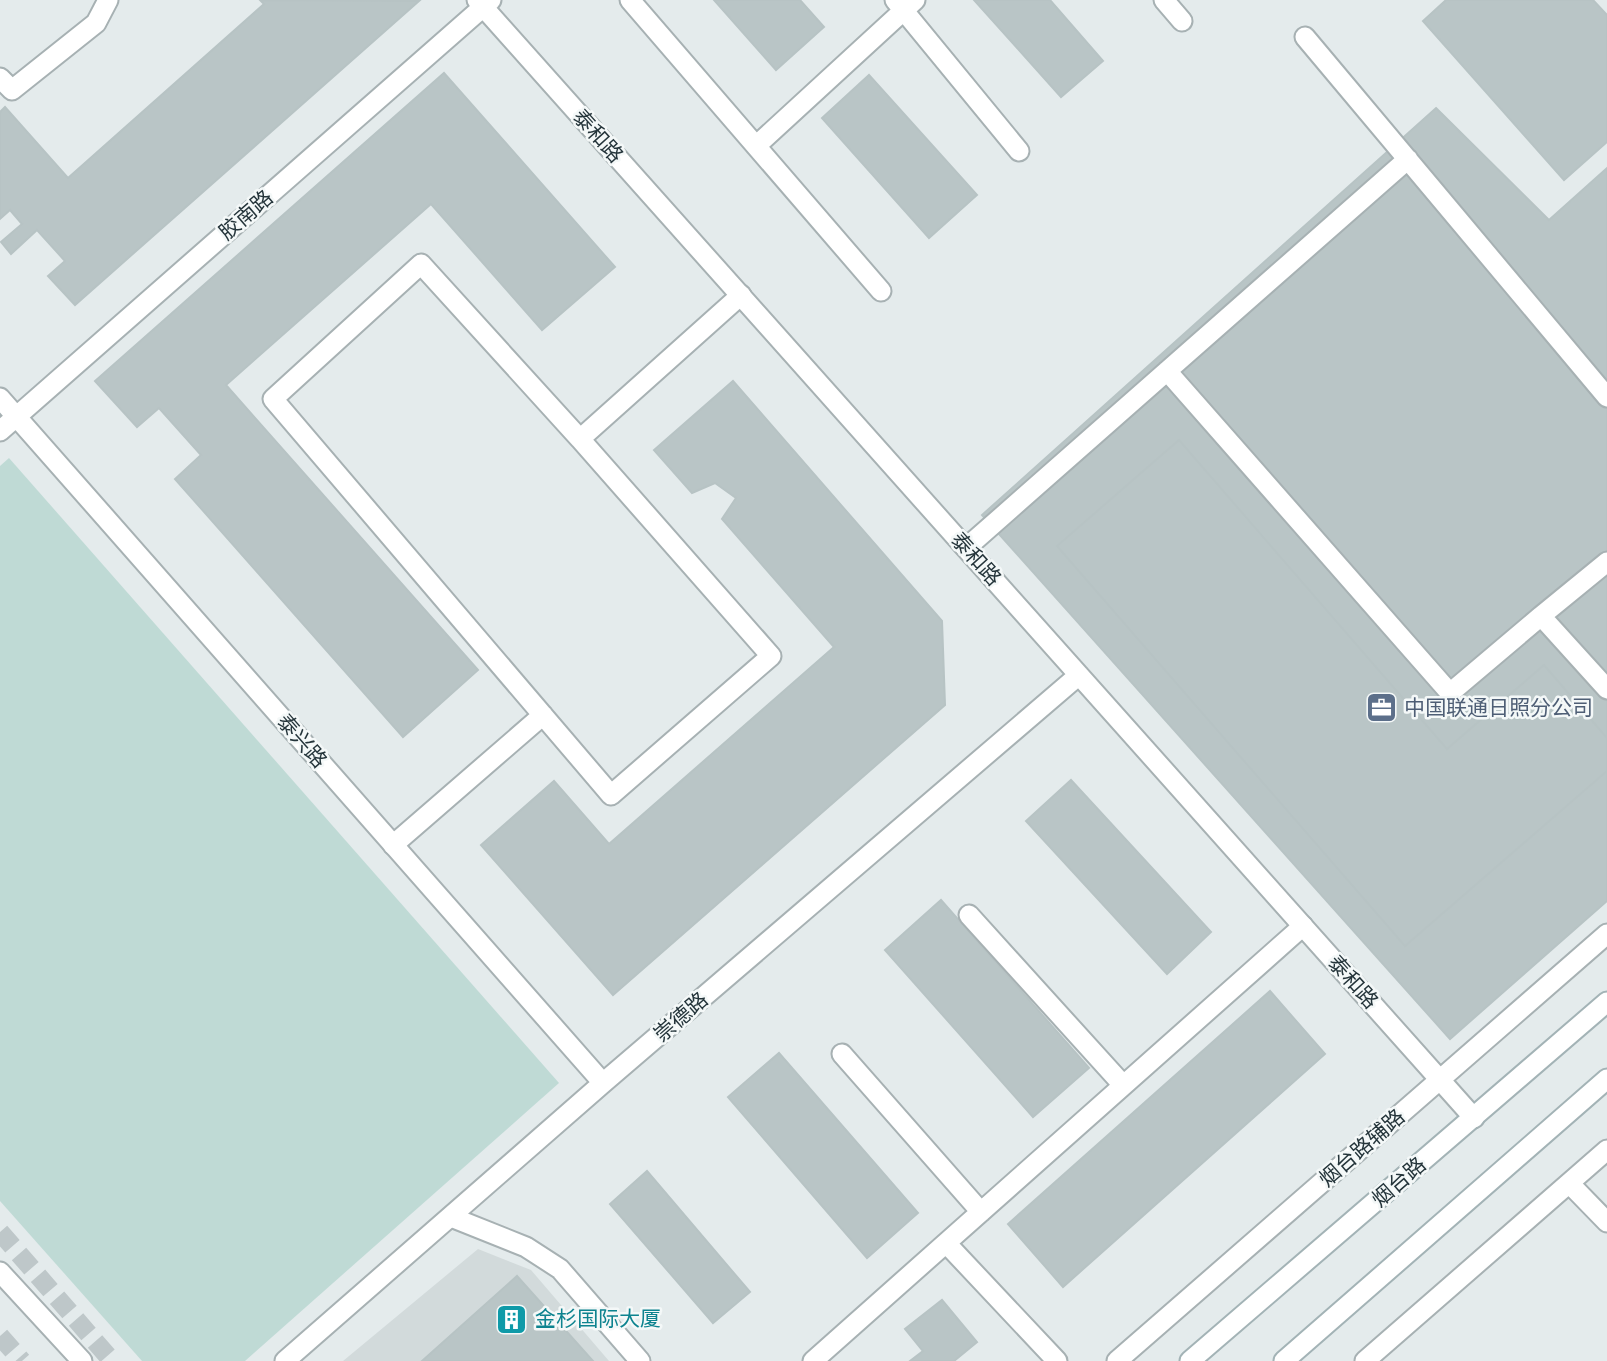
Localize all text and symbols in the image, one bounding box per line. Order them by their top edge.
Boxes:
street label: 泰和路 [568,104,629,167]
street label: 胶南路 [214,185,278,245]
street label: 泰和路 [946,527,1007,590]
office icon: 中国联通日照分公司 [1364,691,1398,725]
place label: 中国联通日照分公司 [1404,695,1593,720]
street label: 泰兴路 [272,709,332,773]
street label: 泰和路 [1323,950,1384,1013]
street label: 崇德路 [649,987,713,1047]
street label: 烟台路辅路 [1314,1104,1410,1192]
street label: 烟台路 [1367,1152,1431,1212]
building icon: 金杉国际大厦 [495,1302,529,1336]
place label: 金杉国际大厦 [535,1306,661,1331]

